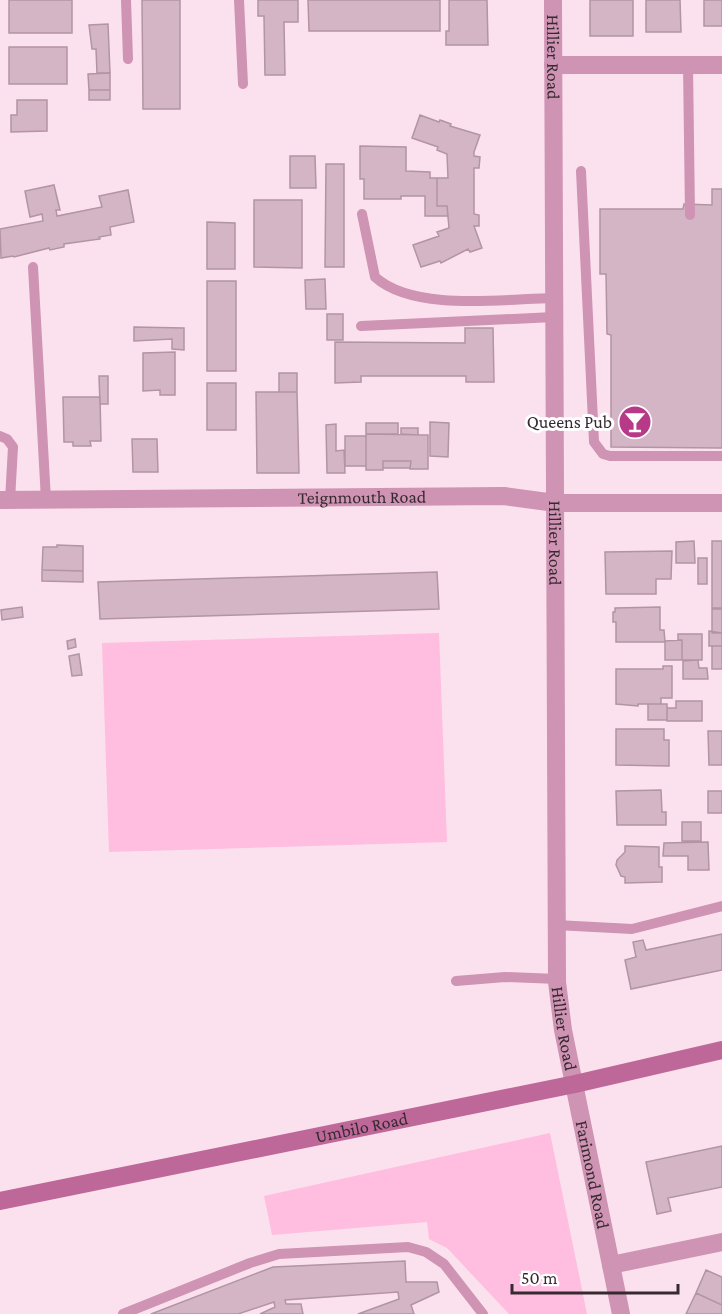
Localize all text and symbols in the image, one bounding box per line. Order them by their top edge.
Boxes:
street label: Hillier Road [543,14,563,100]
bar icon: Queens Pub [617,404,653,440]
place label: Queens Pub [527,412,612,432]
street label: Teignmouth Road [298,487,427,508]
street label: Hillier Road [545,500,565,586]
street label: Hillier Road [548,985,581,1073]
street label: Umbilo Road [314,1108,410,1147]
street label: Farimond Road [572,1119,613,1231]
scale bar [512,1257,678,1295]
text: 50 m [521,1268,558,1288]

